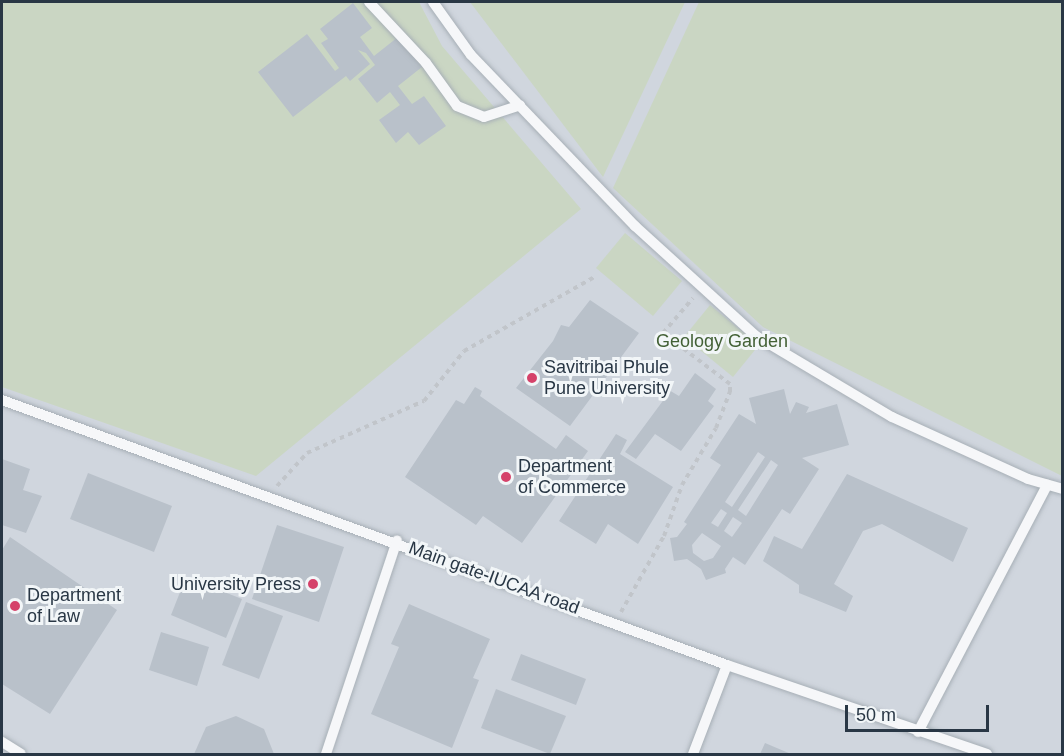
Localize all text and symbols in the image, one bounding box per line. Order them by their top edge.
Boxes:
park label: Geology Garden [656,330,788,352]
place label: Savitribai Phule Pune University [544,357,670,400]
marker: Savitribai Phule Pune University [525,371,539,385]
place label: Department of Commerce [518,456,626,498]
marker: Department of Commerce [499,470,513,484]
street label: Main gate-IUCAA road [405,537,583,619]
place label: University Press [171,573,301,595]
marker: University Press [306,577,320,591]
place label: Department of Law [27,585,121,628]
marker: Department of Law [8,599,22,613]
scale bar [848,693,992,731]
text: 50 m [856,705,896,725]

